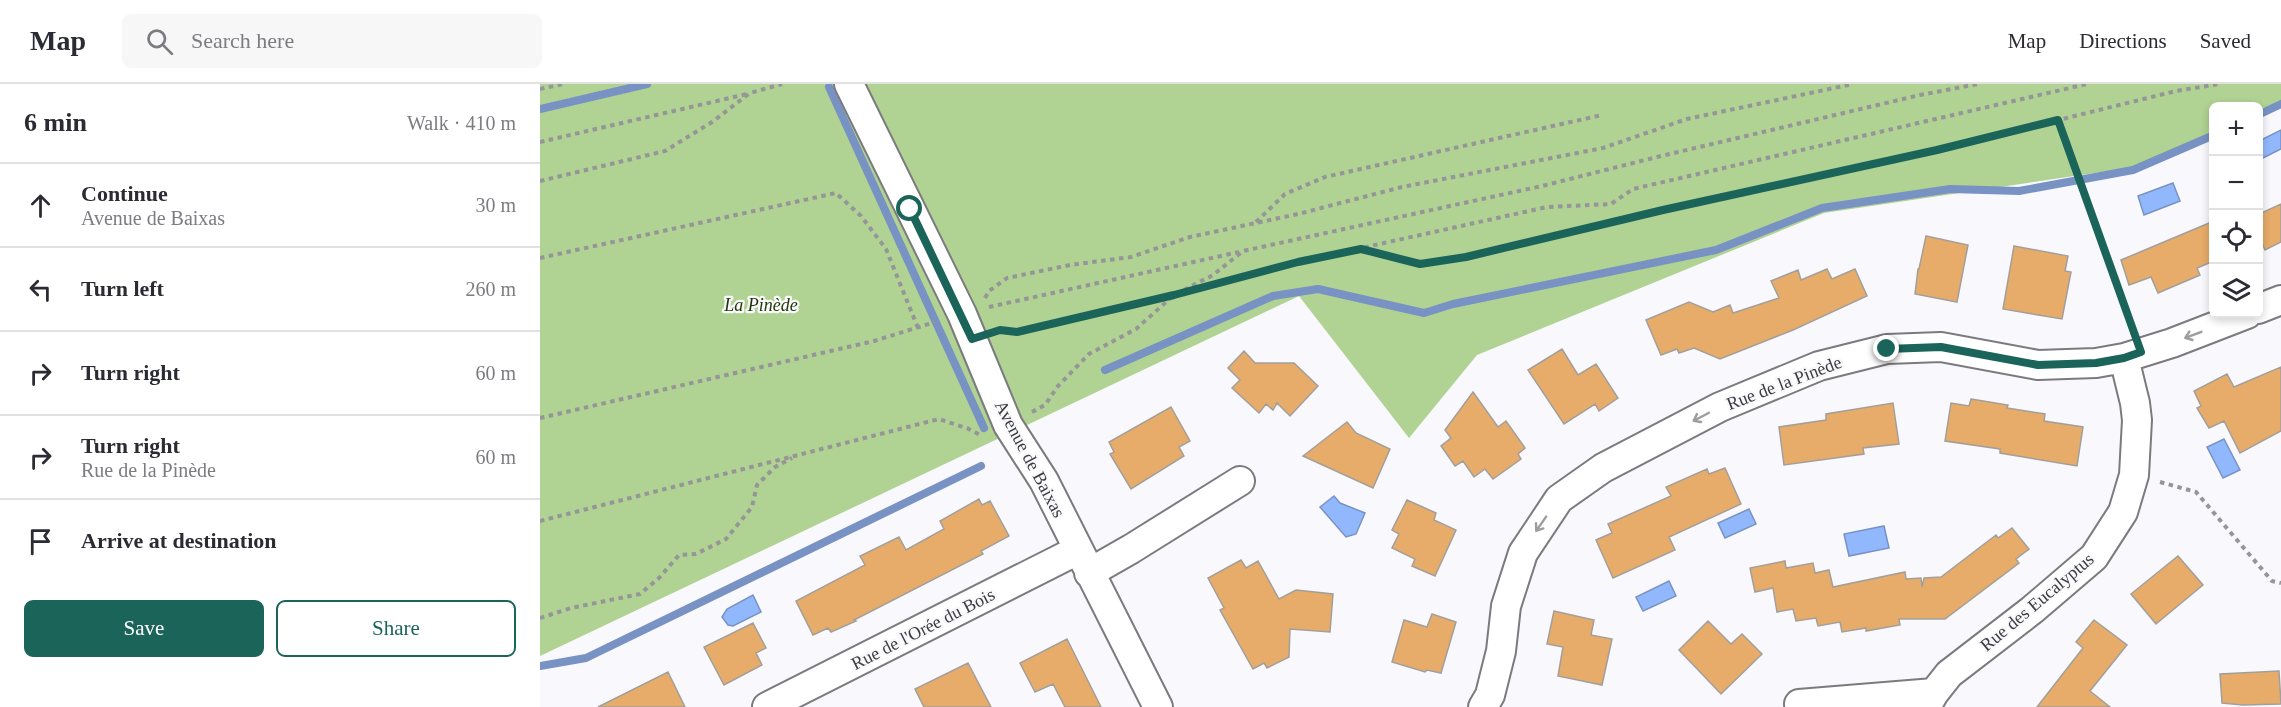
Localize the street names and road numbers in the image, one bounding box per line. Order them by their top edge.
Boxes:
street label: Rue de la Pinède [1724,352,1844,414]
street label: Avenue de Baixas [991,397,1069,521]
street label: Rue des Eucalyptus [1976,549,2098,655]
street label: Rue de l'Orée du Bois [848,584,998,674]

